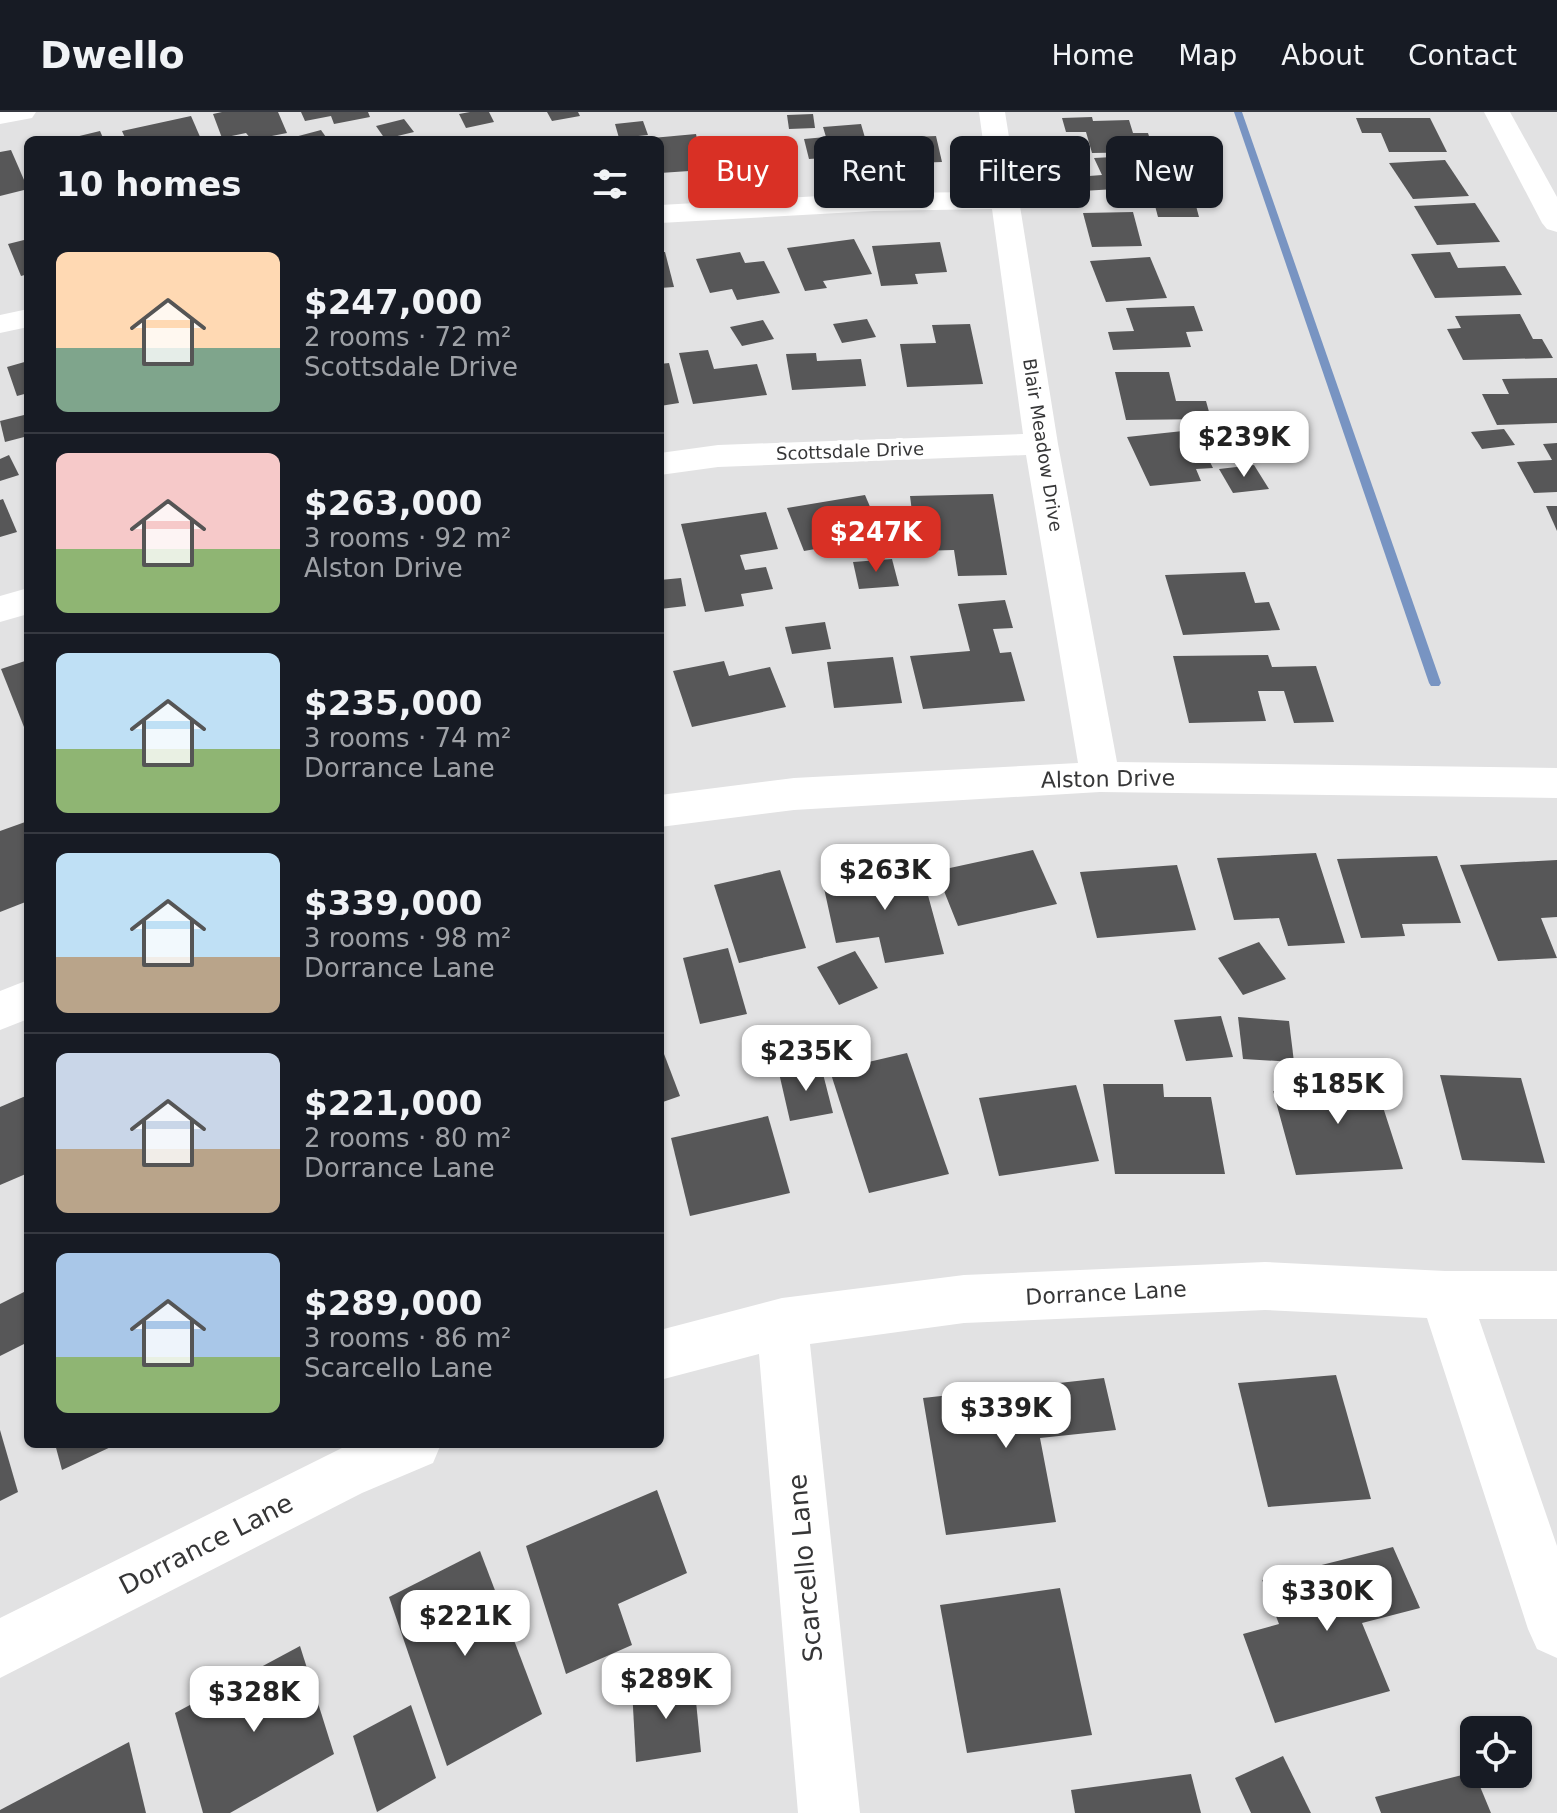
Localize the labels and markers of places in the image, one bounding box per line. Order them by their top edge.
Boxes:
pin: $239K [1188,411,1300,479]
pin: $247K [820,506,932,574]
pin: $263K [829,844,941,912]
pin: $235K [750,1025,862,1093]
pin: $185K [1282,1058,1394,1126]
pin: $339K [950,1382,1062,1450]
pin: $330K [1271,1565,1383,1633]
pin: $221K [409,1590,521,1658]
pin: $289K [610,1653,722,1721]
pin: $328K [198,1666,310,1734]

